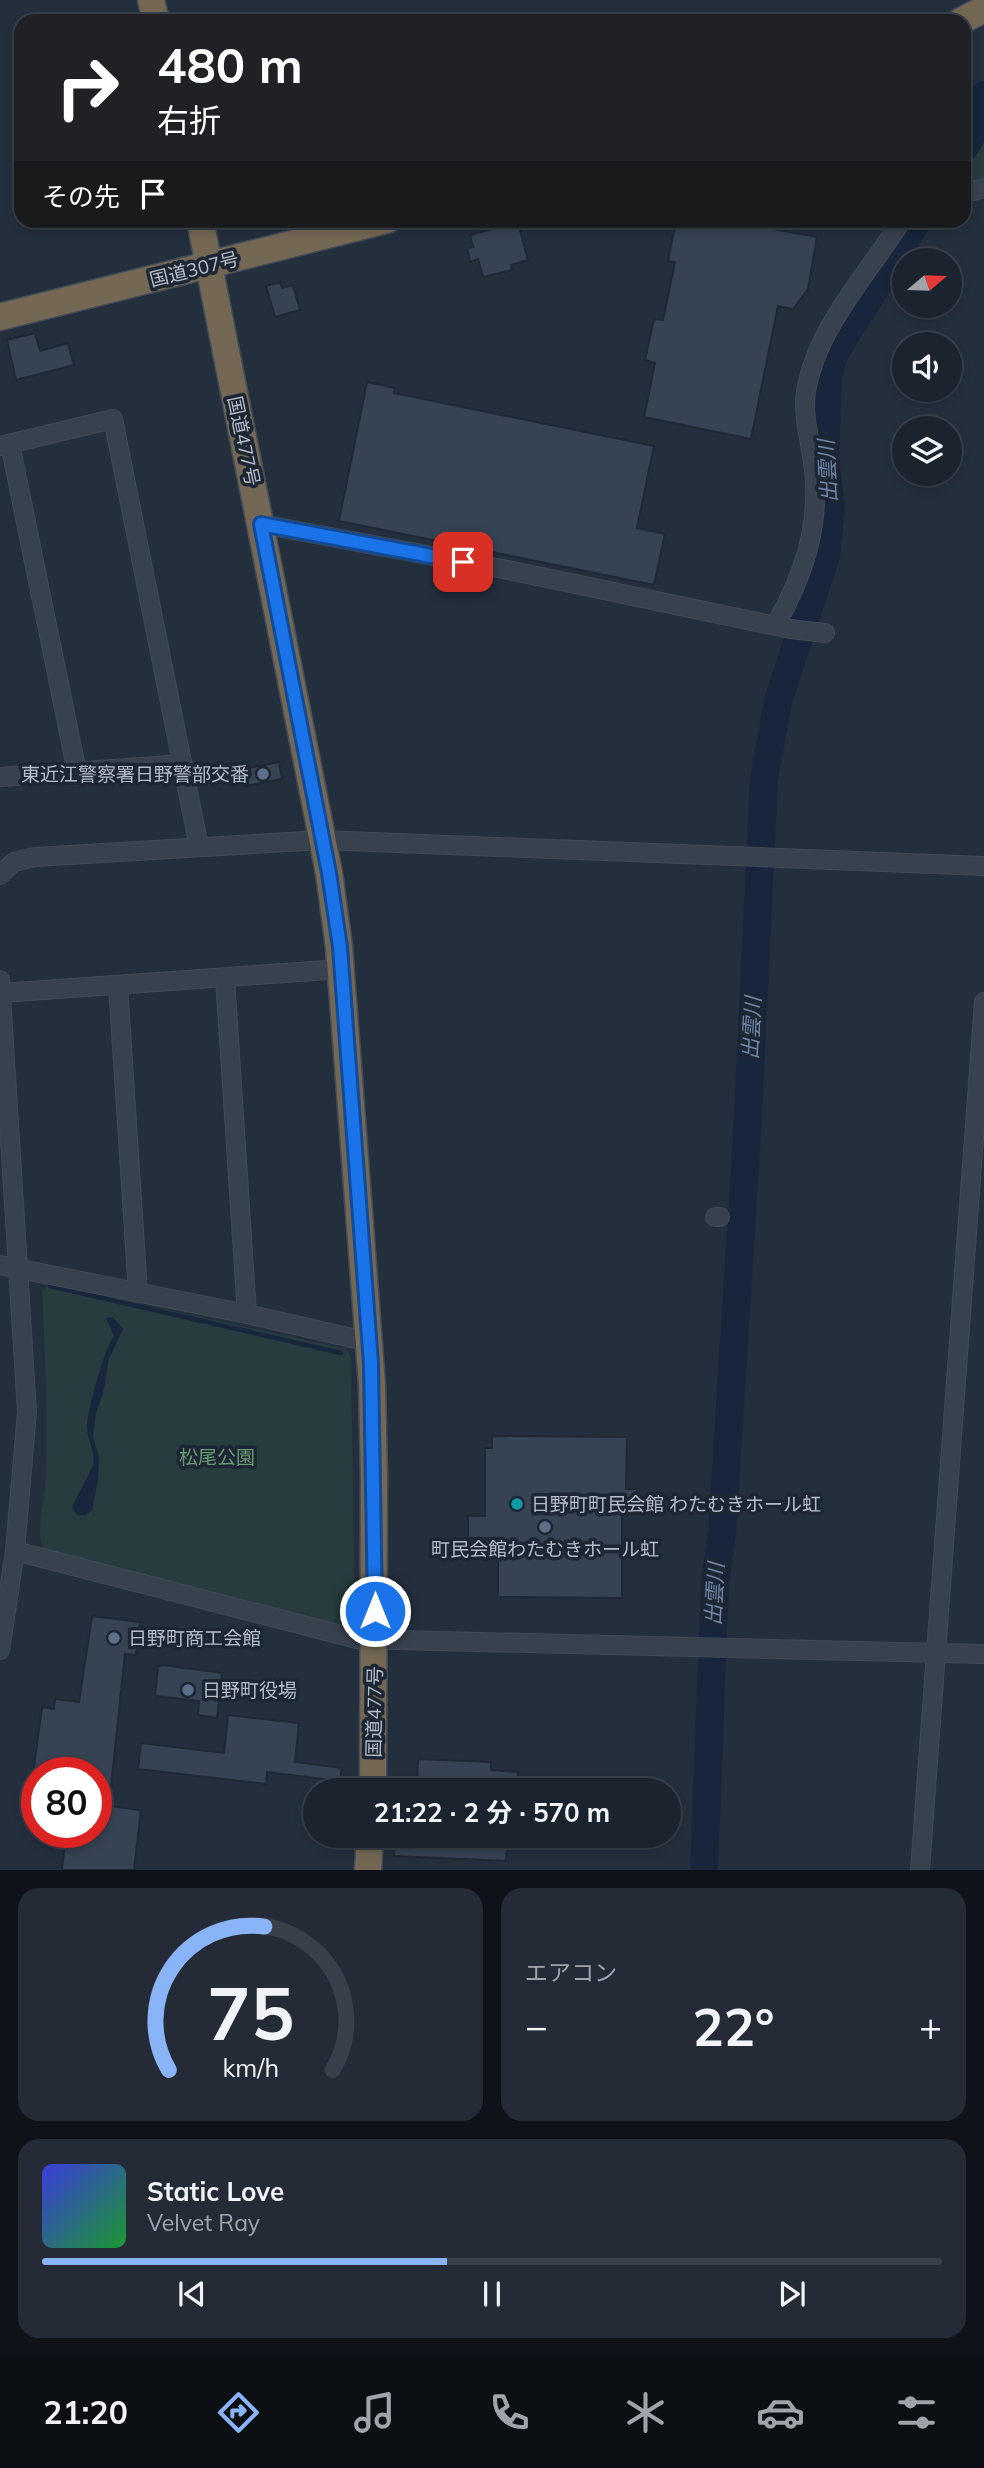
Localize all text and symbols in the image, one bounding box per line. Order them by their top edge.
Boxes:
text: 480 m [157,34,303,95]
icon: right [42,42,133,133]
text: 右折 [157,100,221,140]
icon: arrive [134,175,172,213]
text: その先 [42,180,120,213]
street label: 国道307号 [147,246,241,292]
north arrow [892,248,962,318]
map controls [892,248,962,486]
button: sound [892,332,962,402]
street label: 国道477号 [223,394,265,488]
button: layers [892,416,962,486]
water label: 出雲川 [812,437,842,503]
pin [433,532,493,592]
icon: arrive [444,543,482,581]
place label: 東近江警察署日野警部交番 [21,762,249,786]
marker: 東近江警察署日野警部交番 [255,766,271,782]
water label: 出雲川 [736,994,766,1060]
park label: 松尾公園 [179,1445,255,1469]
place label: 日野町町民会館 わたむきホール虹 [531,1492,821,1516]
marker: 日野町町民会館 わたむきホール虹 [509,1496,525,1512]
marker: 町民会館わたむきホール虹 [537,1519,553,1535]
place label: 町民会館わたむきホール虹 [431,1537,659,1561]
water label: 出雲川 [699,1560,729,1626]
position arrow [338,1574,412,1648]
place label: 日野町商工会館 [128,1626,261,1650]
marker: 日野町商工会館 [106,1630,122,1646]
street label: 国道477号 [361,1666,387,1758]
place label: 日野町役場 [202,1678,297,1702]
marker: 日野町役場 [180,1682,196,1698]
speed limit sign: 80 [21,1757,112,1848]
text: 21:22 · 2 分 · 570 m [374,1796,610,1829]
text: エアコン [525,1958,617,1987]
text: 75 [207,1968,294,2059]
text: 22° [692,1994,775,2059]
text: − [525,2002,548,2050]
text: + [919,2002,942,2050]
text: km/h [222,2052,279,2083]
text: Static Love [147,2175,284,2208]
text: Velvet Ray [147,2208,260,2237]
icon: previous [173,2275,211,2313]
icon: pause [473,2275,511,2313]
icon: next [773,2275,811,2313]
icon: directions [214,2388,263,2437]
icon: music [350,2388,399,2437]
icon: phone [485,2388,534,2437]
icon: climate [621,2388,670,2437]
icon: car [756,2388,805,2437]
icon: filters [892,2388,941,2437]
text: 21:20 [43,2392,128,2432]

